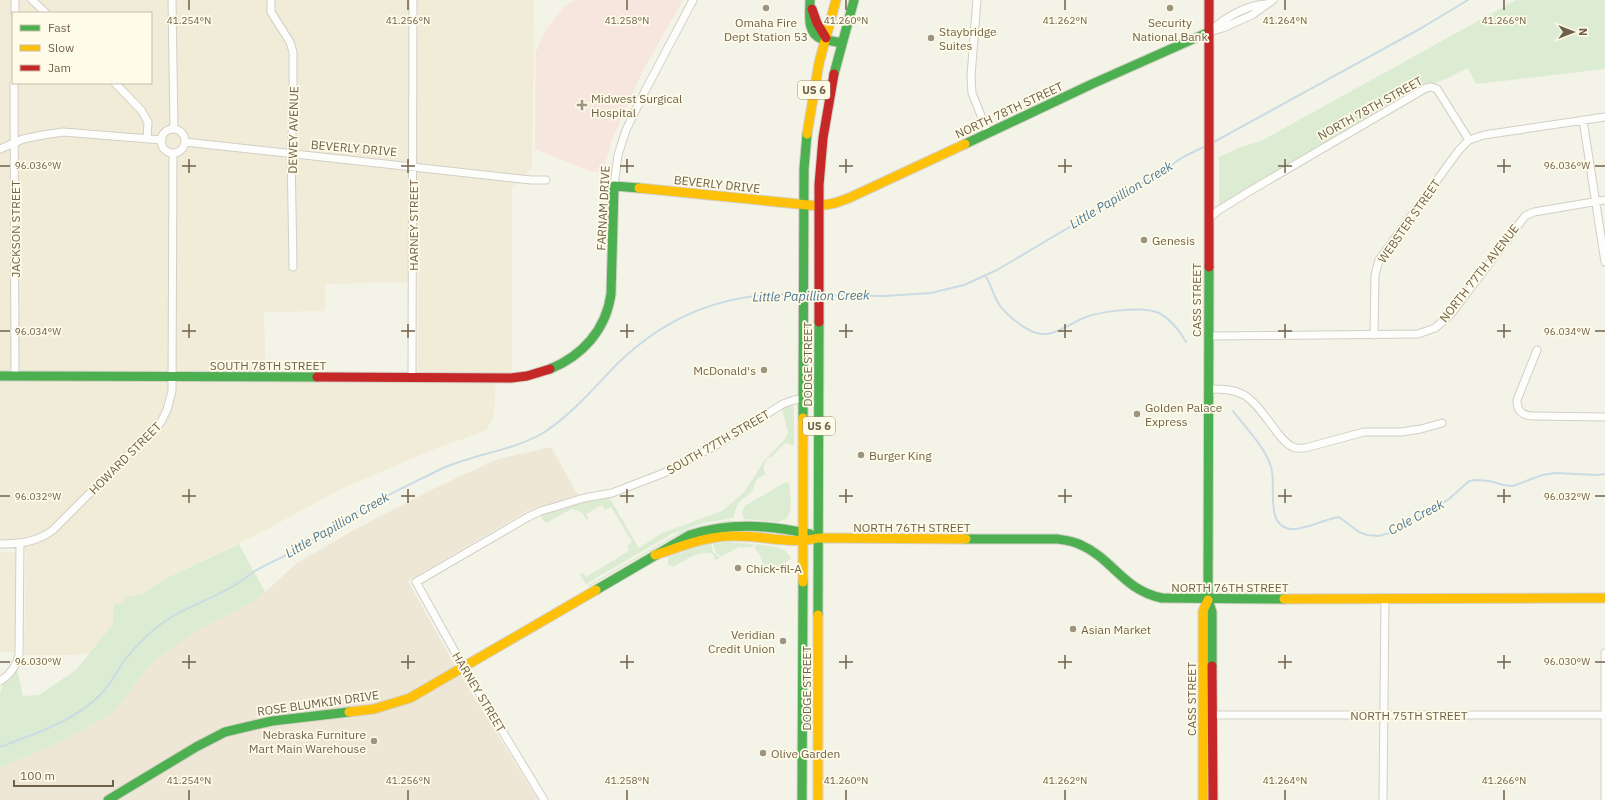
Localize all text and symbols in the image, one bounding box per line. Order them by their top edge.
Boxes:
marker: Omaha Fire Dept Station 53 [761,3,771,13]
marker: Security National Bank [1165,3,1175,13]
legend [12,12,152,84]
north arrow [1553,12,1593,52]
text: 41.254°N [167,14,211,27]
text: 41.256°N [386,14,430,27]
text: 41.258°N [605,14,649,27]
text: 41.260°N [824,14,868,27]
text: 41.262°N [1043,14,1087,27]
text: 41.264°N [1263,14,1307,27]
text: 41.266°N [1482,14,1526,27]
place label: Omaha Fire Dept Station 53 [724,15,808,44]
place label: Security National Bank [1132,15,1208,44]
text: Fast [48,20,71,35]
place label: Staybridge Suites [939,24,997,53]
text: N [1576,28,1590,36]
marker: Staybridge Suites [926,33,936,43]
text: Slow [48,40,74,55]
text: Jam [48,60,71,75]
street label: NORTH 78TH STREET [1315,73,1425,143]
street label: NORTH 78TH STREET [953,78,1065,142]
road number: US 6 [798,81,830,99]
street label: DEWEY AVENUE [285,86,301,174]
place label: Midwest Surgical Hospital [591,91,682,120]
marker: Midwest Surgical Hospital [576,99,588,111]
street label: BEVERLY DRIVE [310,137,398,159]
water label: Little Papillion Creek [1066,157,1176,233]
text: 96.036°W [15,159,61,172]
text: 96.036°W [1544,159,1590,172]
street label: FARNAM DRIVE [593,165,613,251]
street label: BEVERLY DRIVE [673,172,761,196]
street label: WEBSTER STREET [1374,176,1444,266]
street label: HARNEY STREET [406,179,421,271]
street label: JACKSON STREET [8,180,23,278]
street label: NORTH 77TH AVENUE [1436,221,1522,325]
place label: Genesis [1152,233,1195,248]
marker: Genesis [1139,235,1149,245]
street label: CASS STREET [1189,263,1204,337]
water label: Little Papillion Creek [752,286,870,306]
street label: DODGE STREET [800,321,815,407]
text: 96.034°W [15,325,61,338]
text: 96.034°W [1544,325,1590,338]
street label: SOUTH 78TH STREET [210,358,326,373]
place label: McDonald's [693,363,756,378]
marker: McDonald's [759,365,769,375]
place label: Golden Palace Express [1145,400,1223,429]
street label: SOUTH 77TH STREET [664,406,772,478]
marker: Golden Palace Express [1132,409,1142,419]
road number: US 6 [803,417,835,435]
street label: HOWARD STREET [86,419,164,497]
place label: Burger King [869,448,932,463]
marker: Burger King [856,450,866,460]
water label: Little Papillion Creek [282,488,392,562]
text: 96.032°W [15,490,61,503]
text: 96.032°W [1544,490,1590,503]
water label: Cole Creek [1385,495,1447,539]
street label: NORTH 76TH STREET [853,520,971,535]
place label: Chick-fil-A [746,561,802,576]
marker: Chick-fil-A [733,563,743,573]
street label: NORTH 76TH STREET [1171,580,1289,595]
place label: Asian Market [1081,622,1151,637]
marker: Asian Market [1068,624,1078,634]
place label: Veridian Credit Union [708,627,775,656]
marker: Veridian Credit Union [778,636,788,646]
street label: DODGE STREET [799,645,814,731]
street label: HARNEY STREET [449,649,509,735]
text: 96.030°W [15,655,61,668]
text: 96.030°W [1544,655,1590,668]
street label: CASS STREET [1184,662,1199,736]
street label: ROSE BLUMKIN DRIVE [256,687,380,719]
street label: NORTH 75TH STREET [1350,708,1468,723]
place label: Nebraska Furniture Mart Main Warehouse [249,727,366,756]
marker: Nebraska Furniture Mart Main Warehouse [369,736,379,746]
place label: Olive Garden [771,746,840,761]
marker: Olive Garden [758,748,768,758]
scale bar [14,762,113,788]
text: 100 m [20,768,55,783]
text: 41.254°N [167,774,211,787]
text: 41.256°N [386,774,430,787]
text: 41.258°N [605,774,649,787]
text: 41.260°N [824,774,868,787]
text: 41.262°N [1043,774,1087,787]
text: 41.264°N [1263,774,1307,787]
text: 41.266°N [1482,774,1526,787]

